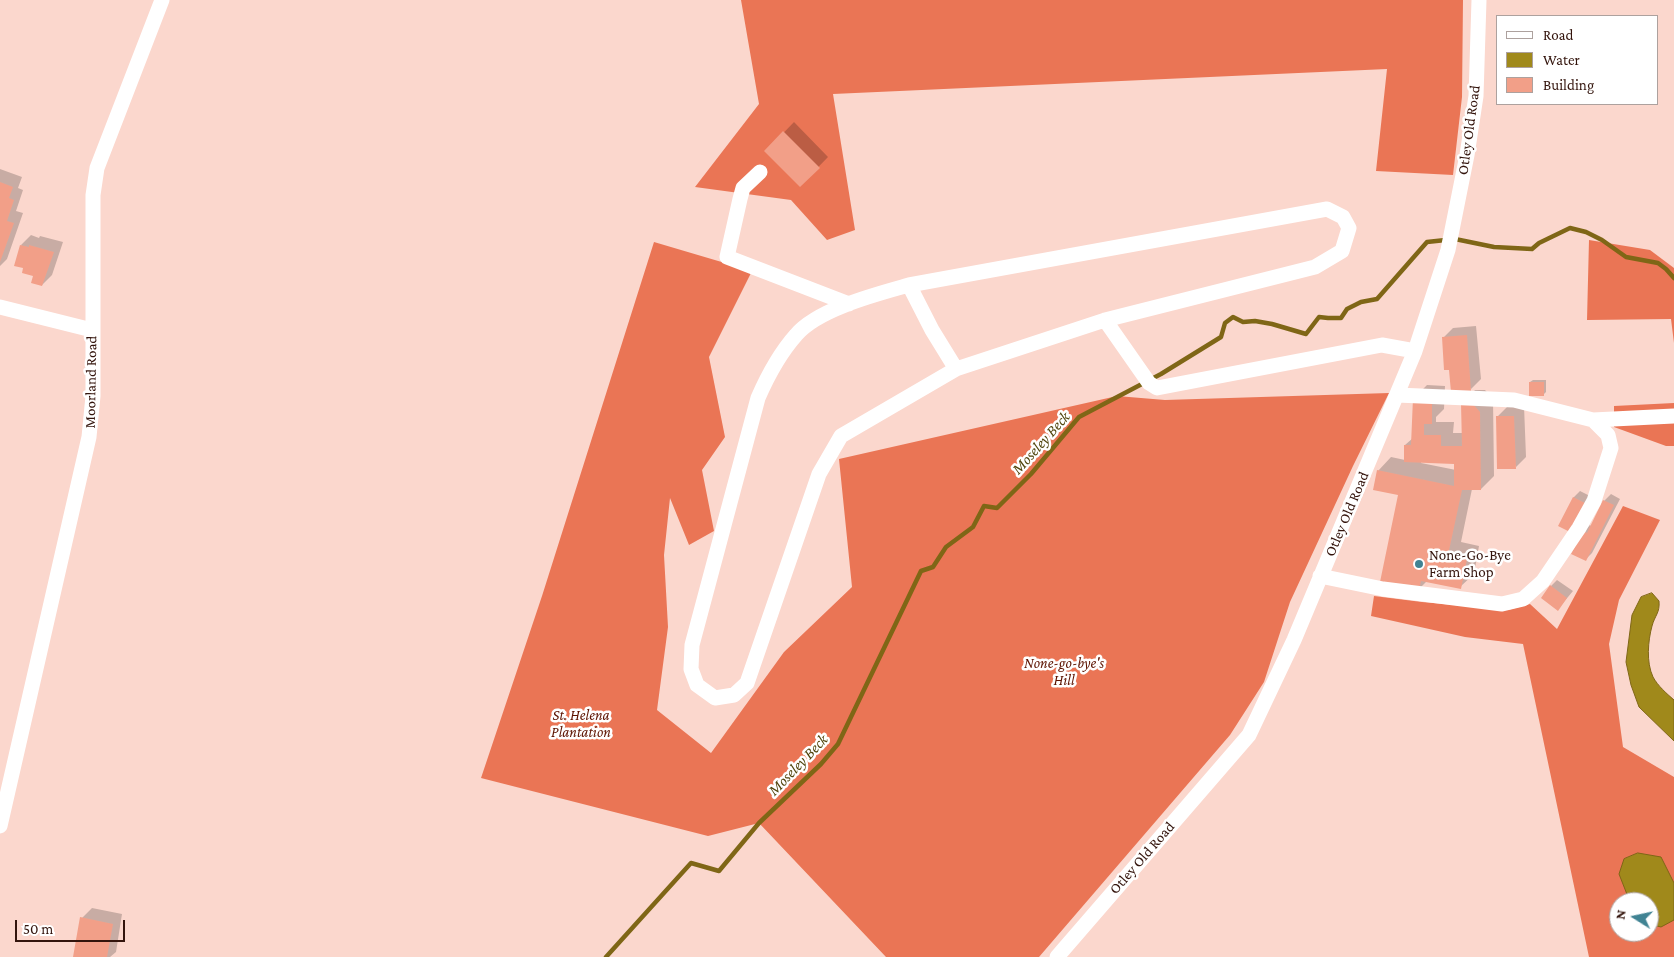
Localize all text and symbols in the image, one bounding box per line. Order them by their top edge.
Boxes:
legend [1496,15,1659,105]
text: Road [1543,27,1573,43]
text: Water [1543,52,1580,68]
text: Building [1543,77,1594,93]
street label: Otley Old Road [1454,84,1484,176]
street label: Moorland Road [81,336,101,428]
water label: Moseley Beck [1008,408,1074,478]
street label: Otley Old Road [1321,469,1373,559]
place label: None-Go-Bye Farm Shop [1429,546,1511,581]
marker: None-Go-Bye Farm Shop [1413,558,1425,570]
park label: None-go-bye's Hill [1024,654,1104,689]
park label: St. Helena Plantation [551,706,611,741]
water label: Moseley Beck [764,730,832,800]
street label: Otley Old Road [1106,818,1178,898]
north arrow [1609,892,1659,942]
text: N [1612,908,1629,921]
scale bar [18,910,128,942]
text: 50 m [23,921,53,937]

